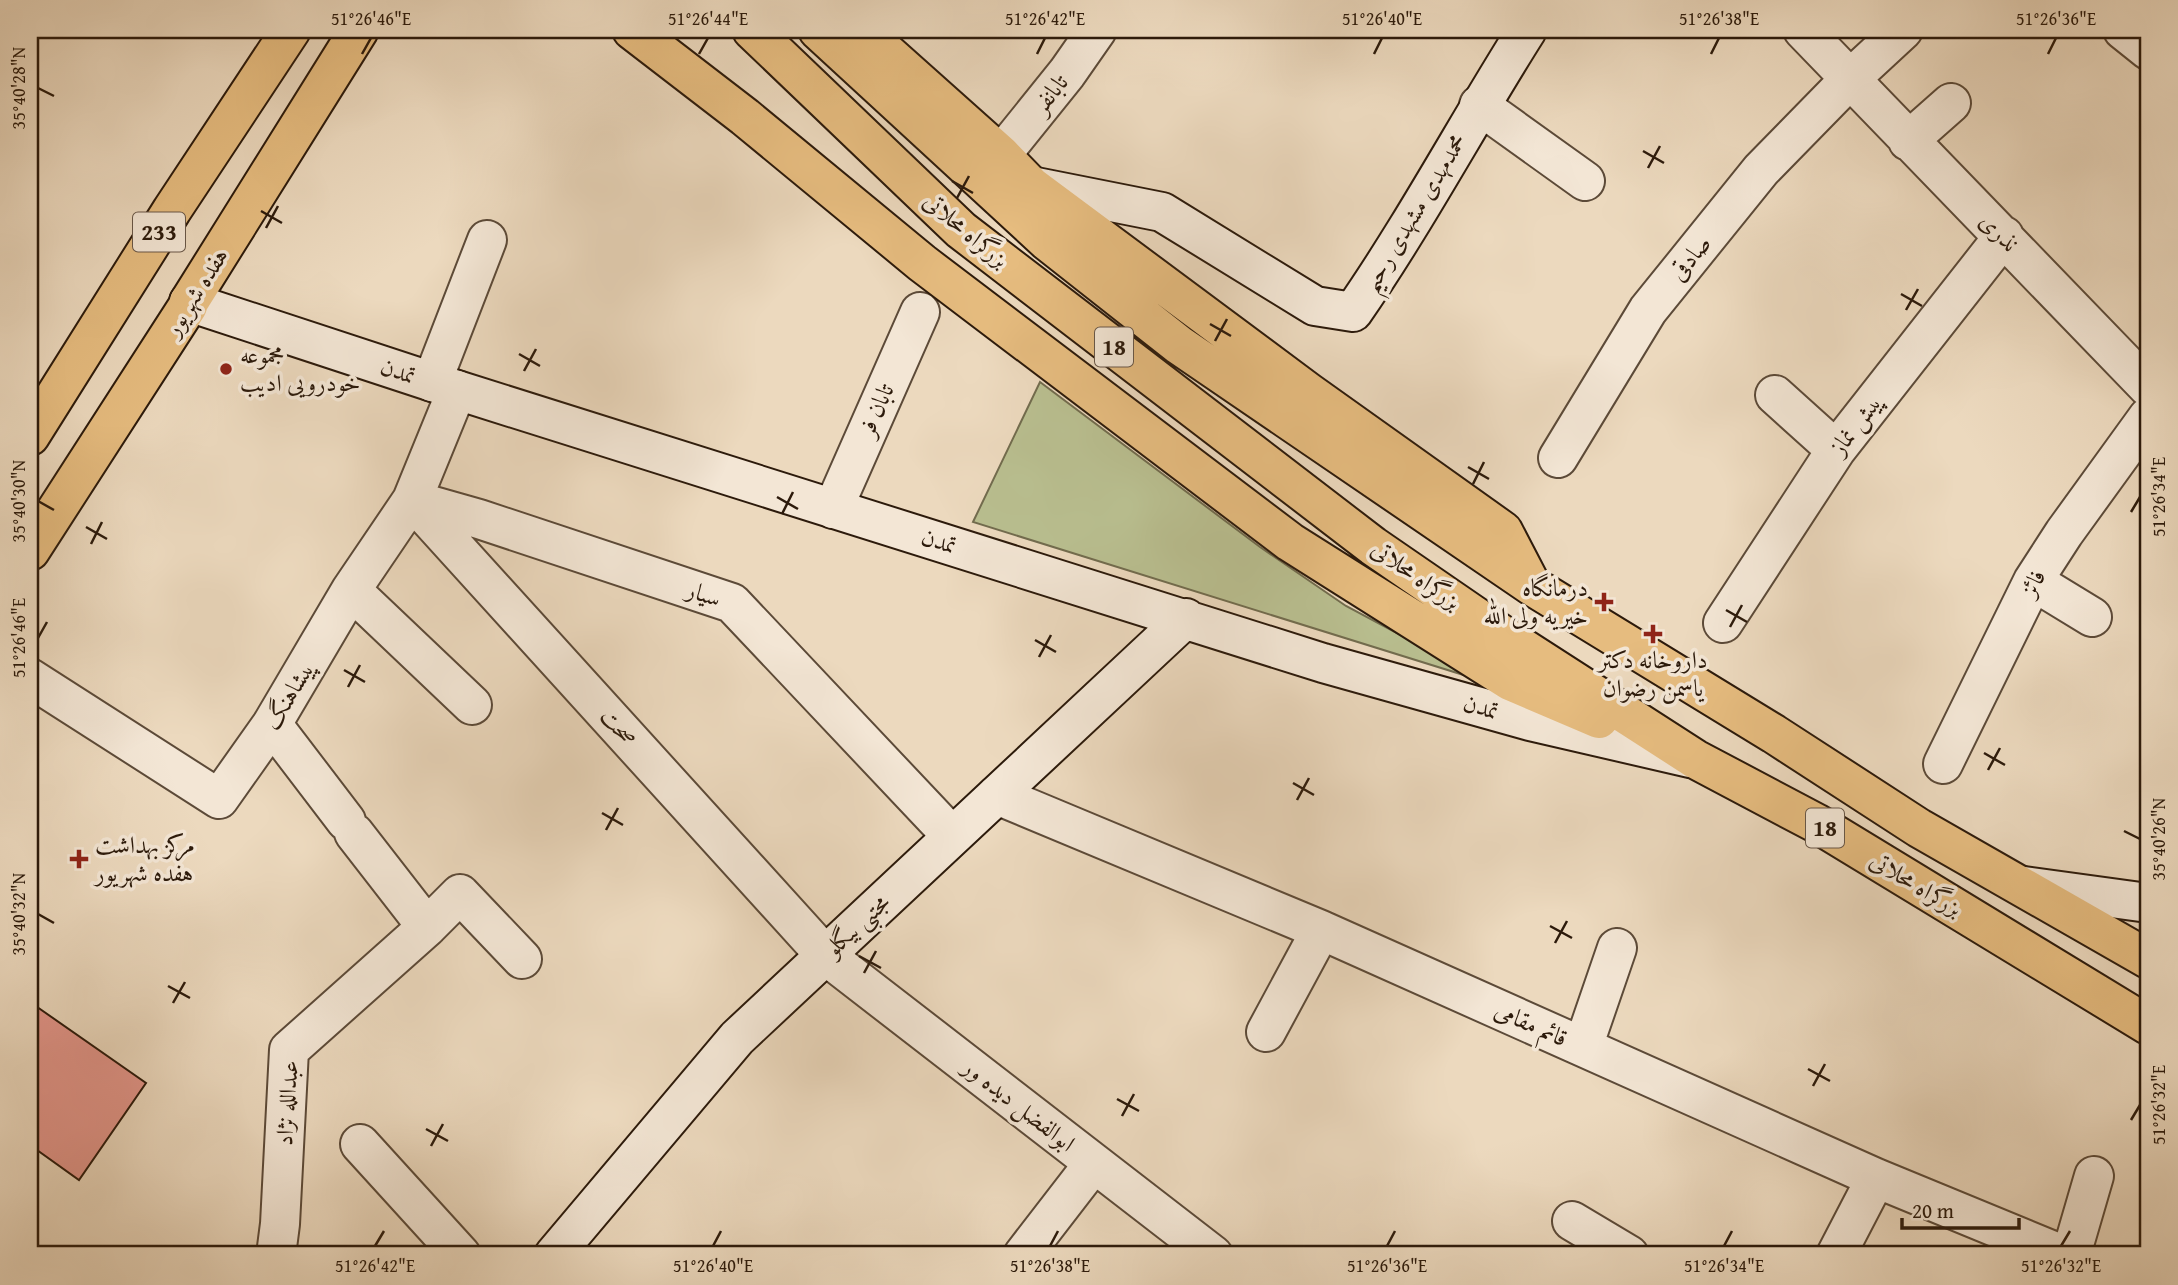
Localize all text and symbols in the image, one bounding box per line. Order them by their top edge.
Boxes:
text: 51°26'46"E [331,5,411,32]
text: 51°26'44"E [668,5,748,32]
text: 51°26'42"E [1005,5,1085,32]
text: 51°26'40"E [1342,5,1422,32]
text: 51°26'38"E [1679,5,1759,32]
text: 51°26'36"E [2016,5,2096,32]
text: 35°40'28"N [5,46,32,129]
street label: تابانفر [1021,66,1077,123]
street label: محمدمهدی مشهدی رحیم [1352,127,1481,302]
street label: بزرگراه محلاتی [916,183,1017,276]
street label: نذری [1972,204,2027,259]
road number: 233 [133,213,185,252]
street label: صادقی [1660,227,1719,288]
street label: هفده شهریور [154,241,236,344]
road number: 18 [1095,328,1133,366]
place label: مجموعه خودرویی ادیب [240,337,361,400]
street label: تمدن [376,348,420,393]
marker: مجموعه خودرویی ادیب [218,361,234,377]
street label: تابان فر [847,377,903,445]
street label: پیش نماز [1819,385,1891,464]
text: 51°26'34"E [2145,457,2172,537]
text: 35°40'30"N [5,459,32,542]
street label: تمدن [917,519,961,562]
street label: بزرگراه محلاتی [1364,531,1468,618]
street label: فائز [2009,563,2054,606]
place label: درمانگاه خیریه ولی الله [1483,570,1588,633]
street label: سیار [680,571,726,616]
marker: درمانگاه خیریه ولی الله [1594,592,1614,612]
text: 51°26'46"E [5,598,32,678]
marker: داروخانه دکتر یاسمن رضوان [1645,626,1661,642]
place label: داروخانه دکتر یاسمن رضوان [1595,642,1708,705]
street label: پیشاهنگ [254,653,323,736]
street label: تمدن [1459,685,1503,728]
street label: صحت [592,699,646,754]
text: 35°40'26"N [2145,797,2172,880]
road number: 18 [1806,808,1844,848]
place label: مرکز بهداشت هفده شهریور [93,827,195,890]
street label: بزرگراه محلاتی [1863,842,1969,925]
marker: مرکز بهداشت هفده شهریور [69,849,89,869]
text: 35°40'32"N [5,872,32,955]
street label: مجتبی بیگلو [814,885,900,968]
street label: قائم مقامی [1487,992,1573,1059]
street label: ابوالفضل دیده ور [954,1048,1083,1160]
street label: عبدالله نژاد [266,1059,307,1147]
text: 51°26'32"E [2145,1065,2172,1145]
scale bar [1902,1187,2019,1231]
text: 20 m [1912,1195,1954,1226]
text: 51°26'42"E [335,1252,415,1279]
text: 51°26'40"E [673,1252,753,1279]
text: 51°26'38"E [1010,1252,1090,1279]
text: 51°26'36"E [1347,1252,1427,1279]
text: 51°26'34"E [1684,1252,1764,1279]
text: 51°26'32"E [2021,1252,2101,1279]

